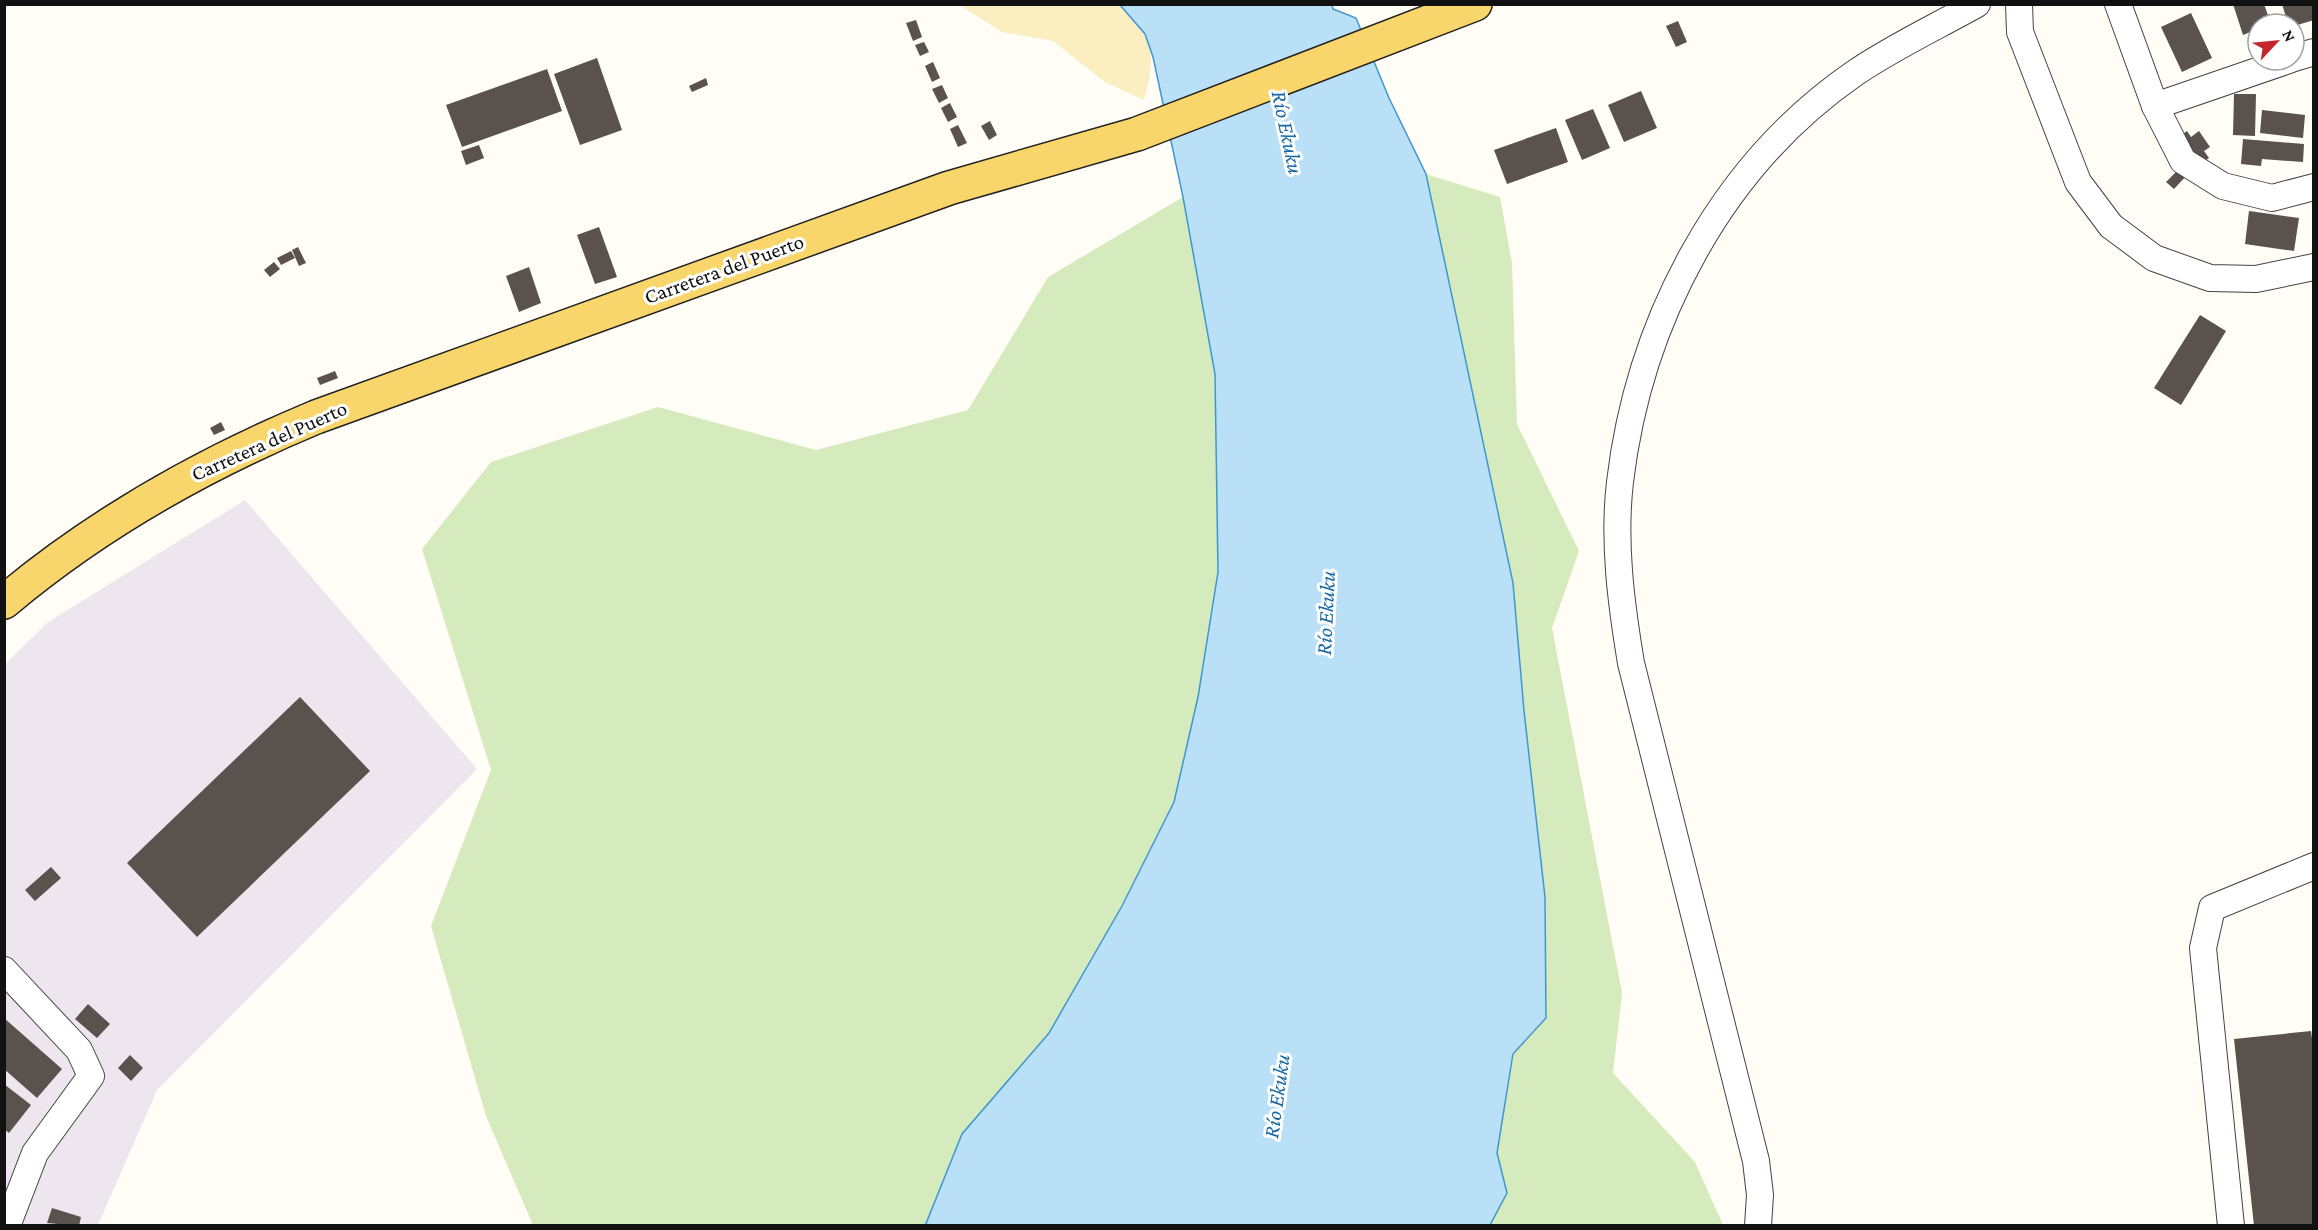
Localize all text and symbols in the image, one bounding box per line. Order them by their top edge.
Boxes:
north arrow [2246,12,2306,72]
text: N [2279,27,2299,44]
water label: Río Ekuku [1267,88,1309,176]
street label: Carretera del Puerto [641,229,807,309]
street label: Carretera del Puerto [187,396,351,486]
water label: Río Ekuku [1311,570,1340,656]
water label: Río Ekuku [1258,1053,1295,1140]

